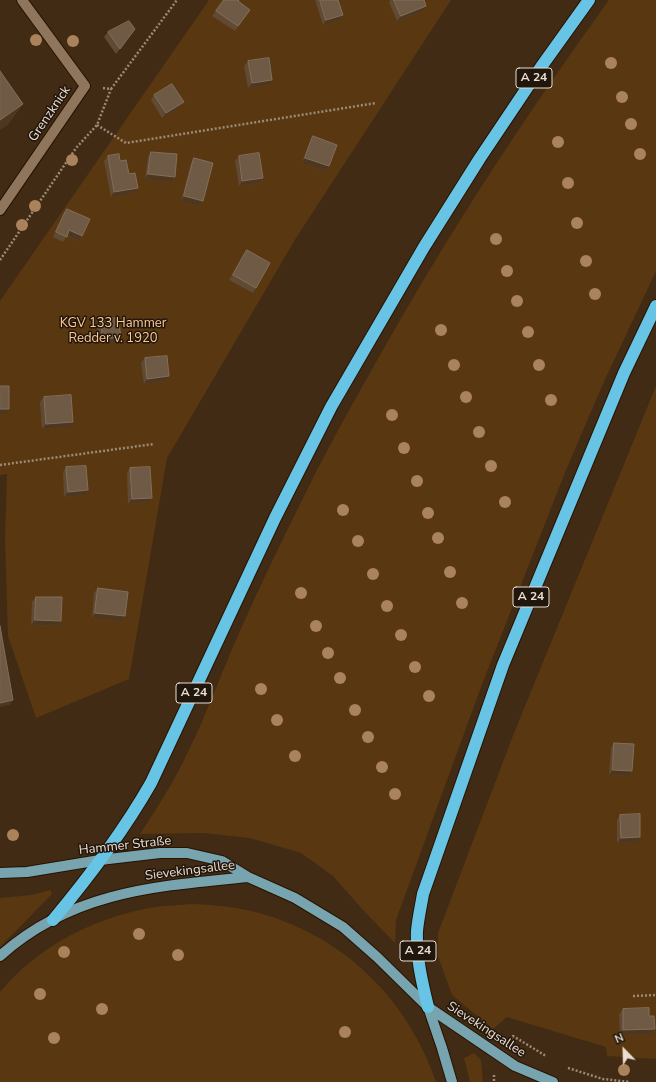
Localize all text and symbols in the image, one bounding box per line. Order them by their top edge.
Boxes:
road number: A 24 [516,68,552,88]
street label: Grenzknick [26,83,74,145]
park label: KGV 133 Hammer Redder v. 1920 [60,316,166,347]
road number: A 24 [513,587,549,607]
road number: A 24 [176,683,212,703]
street label: Hammer Straße [78,833,172,859]
street label: Sievekingsallee [144,858,236,884]
road number: A 24 [400,941,436,961]
street label: Sievekingsallee [444,999,528,1061]
north arrow [604,1030,644,1070]
text: N [612,1030,626,1047]

